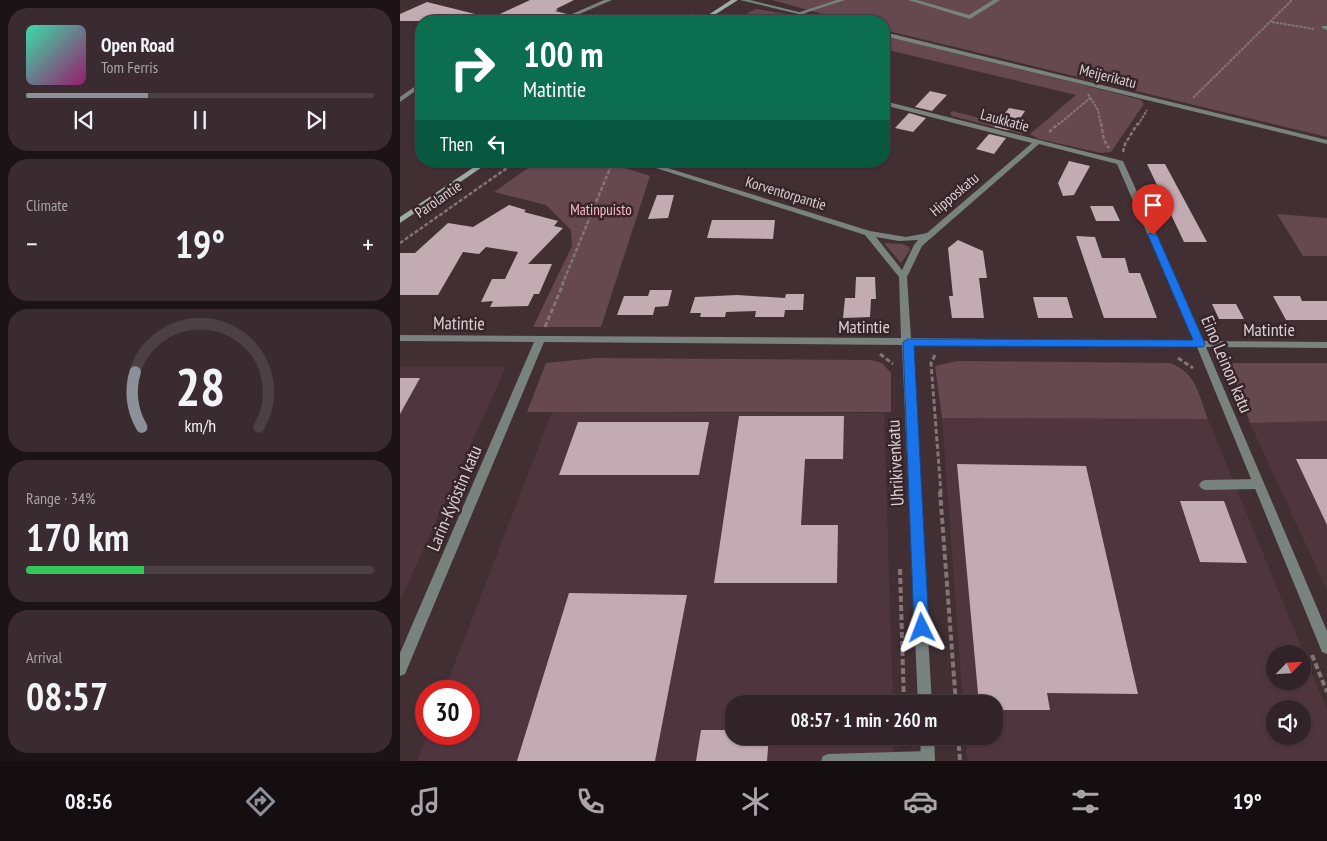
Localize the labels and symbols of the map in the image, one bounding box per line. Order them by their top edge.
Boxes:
street label: Meijerikatu [1077,60,1139,92]
street label: Laukkatie [979,104,1031,136]
street label: Hipposkatu [926,168,982,220]
street label: Korventorpantie [743,172,829,214]
street label: Parolantie [411,176,465,222]
pin [1132,184,1174,235]
park label: Matinpuisto [570,200,632,219]
street label: Matintie [433,311,485,335]
street label: Eino Leinon katu [1196,312,1258,416]
street label: Matintie [838,315,890,338]
street label: Matintie [1243,318,1295,341]
street label: Uhrikivenkatu [881,419,909,507]
street label: Larin-Kyöstin katu [421,442,487,554]
position arrow [895,601,947,653]
north arrow [1266,645,1311,690]
speed limit sign: 30 [415,680,480,745]

